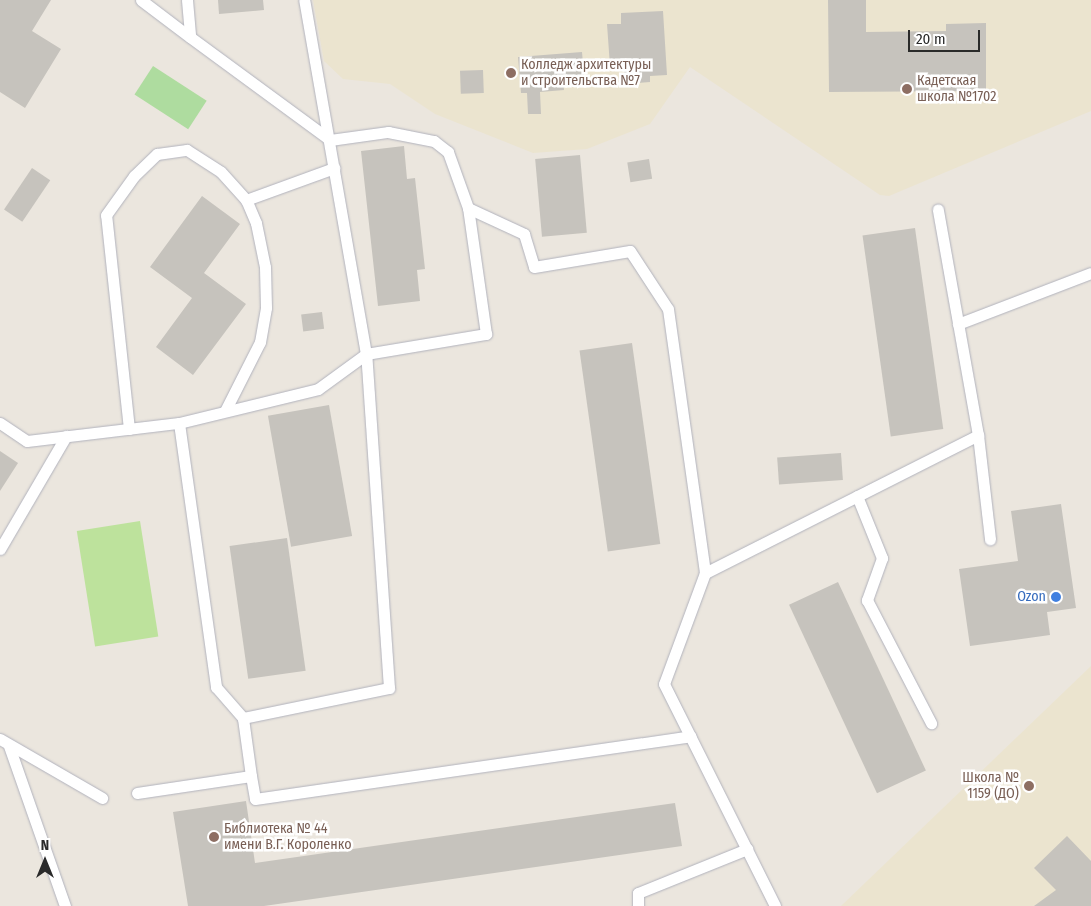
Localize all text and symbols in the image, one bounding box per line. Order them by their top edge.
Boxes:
scale bar [911,20,984,52]
text: 20 m [916,30,946,48]
place label: Колледж архитектуры и строительства №7 [521,57,651,90]
marker: Колледж архитектуры и строительства №7 [505,67,517,79]
place label: Кадетская школа №1702 [917,73,996,105]
marker: Кадетская школа №1702 [901,83,913,95]
place label: Ozon [1017,589,1046,605]
marker: Ozon [1050,591,1062,603]
place label: Школа № 1159 (ДО) [962,770,1019,802]
marker: Школа № 1159 (ДО) [1023,780,1035,792]
place label: Библиотека № 44 имени В.Г. Короленко [224,821,352,854]
marker: Библиотека № 44 имени В.Г. Короленко [208,831,220,843]
north arrow [20,836,70,886]
text: N [41,837,49,854]

